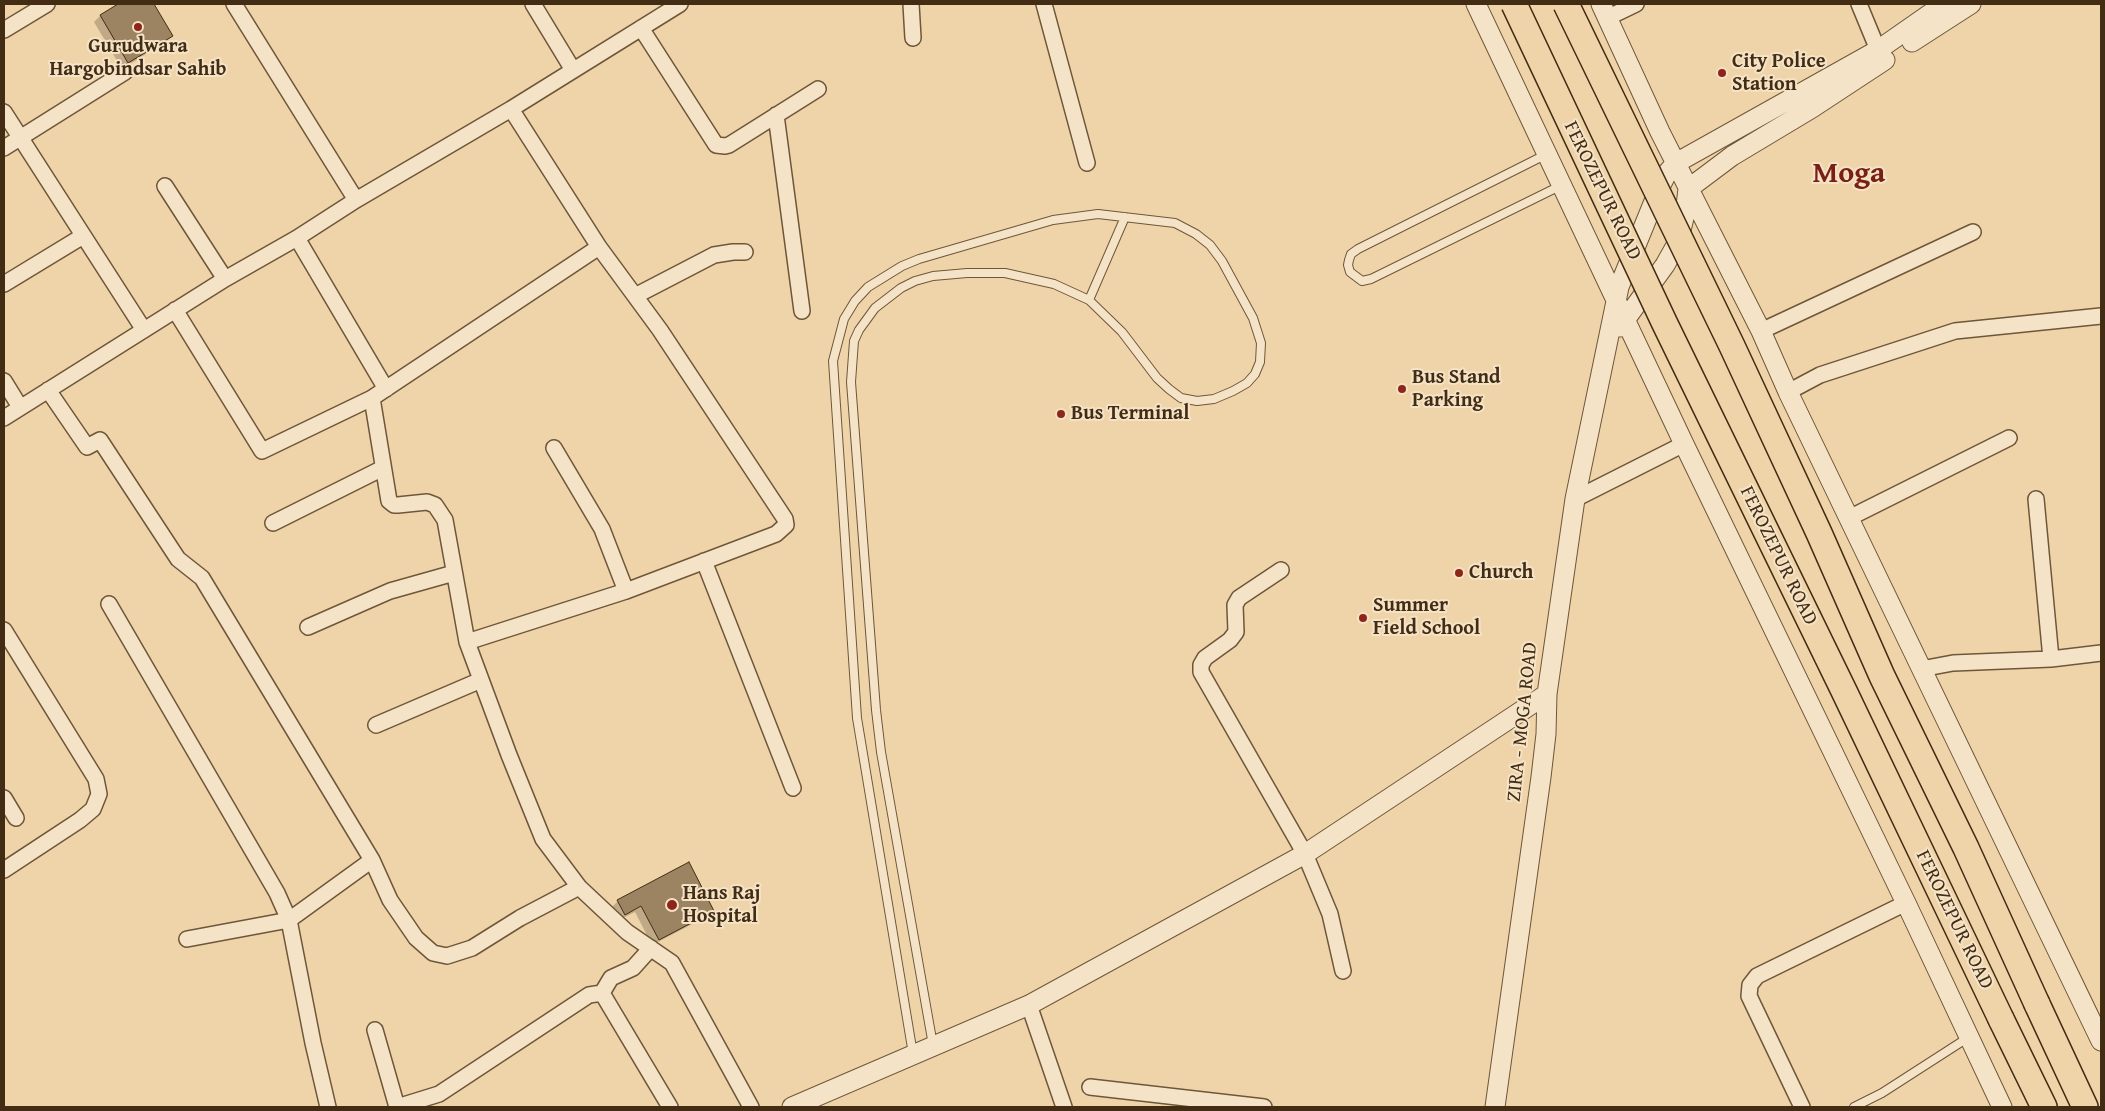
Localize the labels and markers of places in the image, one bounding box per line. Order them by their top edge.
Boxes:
marker: Gurudwara Hargobindsar Sahib [132,21,144,33]
place label: Gurudwara Hargobindsar Sahib [49,35,227,82]
place label: City Police Station [1732,50,1825,97]
marker: City Police Station [1716,67,1728,79]
place label: Bus Stand Parking [1412,366,1500,413]
marker: Bus Stand Parking [1396,383,1408,395]
place label: Bus Terminal [1071,402,1189,426]
marker: Bus Terminal [1055,408,1067,420]
place label: Church [1469,561,1533,585]
marker: Church [1453,567,1465,579]
place label: Summer Field School [1373,594,1480,641]
marker: Summer Field School [1357,612,1369,624]
place label: Hans Raj Hospital [683,882,761,929]
marker: Hans Raj Hospital [665,898,679,912]

